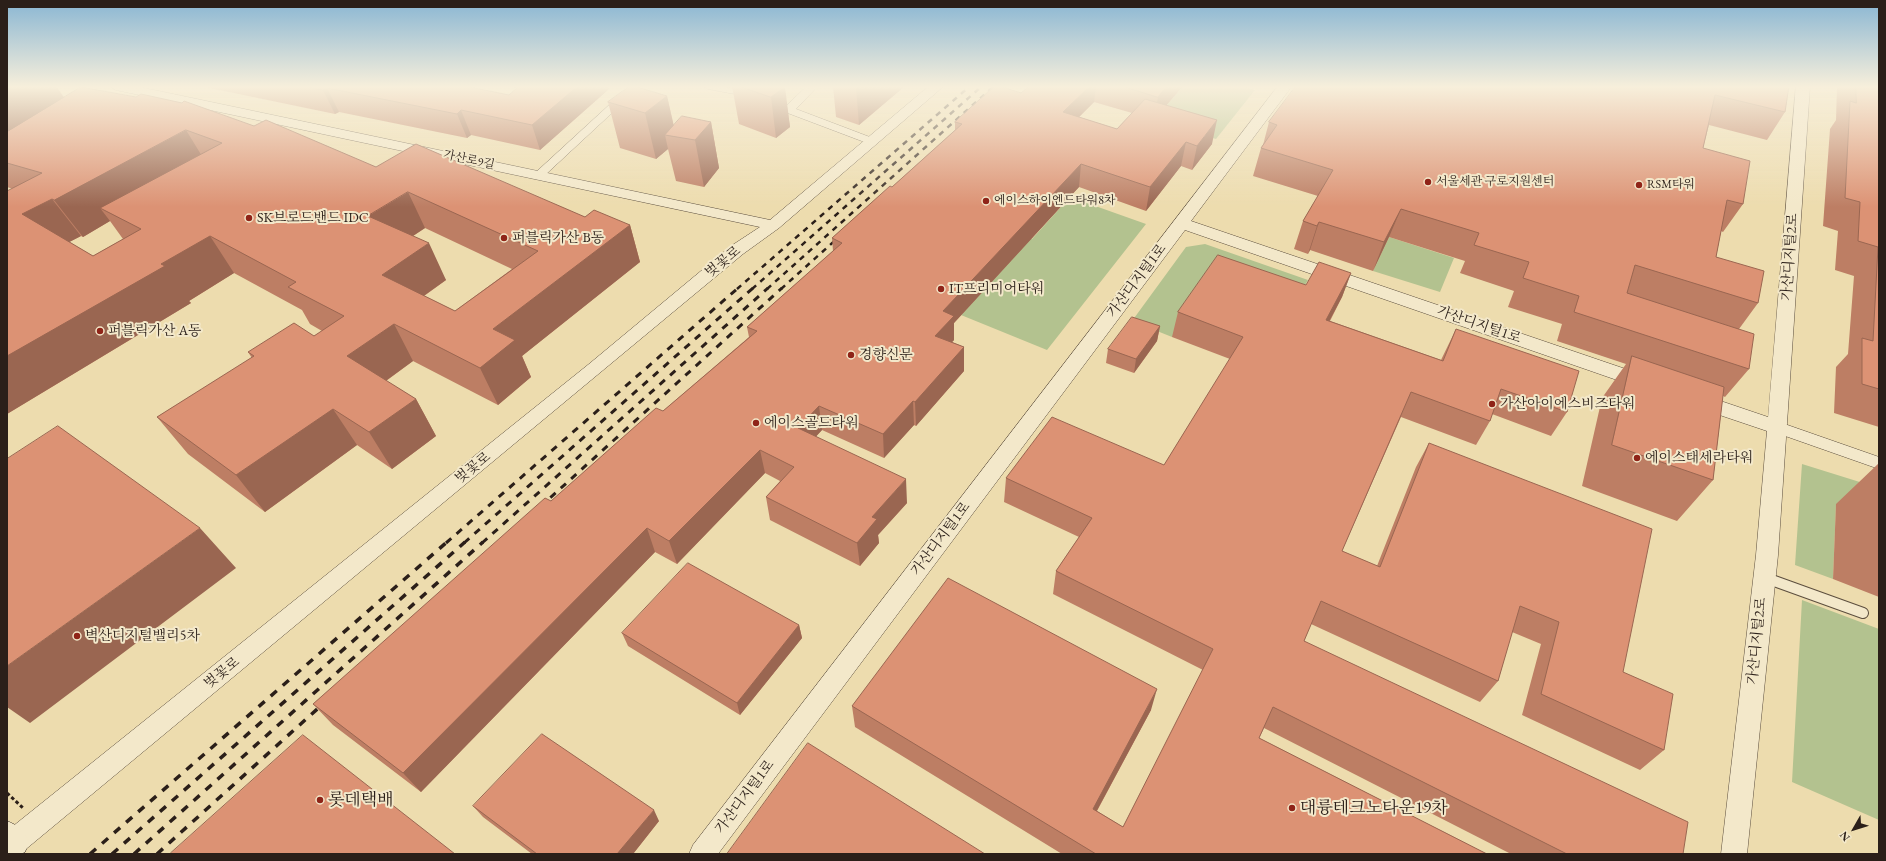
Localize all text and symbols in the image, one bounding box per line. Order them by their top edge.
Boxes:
street label: 가산로9길 [442,148,496,172]
place label: 서울세관 구로지원센터 [1436,175,1554,189]
marker: 서울세관 구로지원센터 [1423,177,1433,187]
place label: RSM타워 [1647,178,1695,192]
marker: RSM타워 [1634,180,1644,190]
place label: 에이스하이엔드타워8차 [994,194,1116,208]
marker: 에이스하이엔드타워8차 [981,196,991,206]
place label: SK브로드밴드 IDC [257,210,369,226]
marker: SK브로드밴드 IDC [244,213,254,223]
street label: 가산디지털2로 [1779,213,1801,301]
place label: 퍼블릭가산 B동 [512,230,604,246]
marker: 퍼블릭가산 B동 [499,233,509,243]
street label: 가산디지털1로 [1104,241,1170,321]
street label: 벚꽃로 [702,243,744,281]
place label: IT프리미어타워 [949,281,1044,297]
marker: IT프리미어타워 [936,284,946,294]
street label: 가산디지털1로 [1435,303,1523,347]
place label: 퍼블릭가산 A동 [108,323,202,339]
marker: 퍼블릭가산 A동 [95,326,105,336]
place label: 경향신문 [859,347,913,363]
marker: 경향신문 [846,350,856,360]
place label: 가산아이에스비즈타워 [1500,396,1635,412]
marker: 가산아이에스비즈타워 [1487,399,1497,409]
place label: 에이스골드타워 [764,415,859,431]
marker: 에이스골드타워 [751,418,761,428]
street label: 벚꽃로 [452,449,494,487]
place label: 에이스태세라타워 [1645,450,1753,466]
marker: 에이스태세라타워 [1632,453,1642,463]
street label: 가산디지털1로 [908,499,974,579]
street label: 가산디지털2로 [1744,596,1770,686]
place label: 벽산디지털밸리5차 [85,628,200,644]
marker: 벽산디지털밸리5차 [72,631,82,641]
street label: 벚꽃로 [201,654,243,692]
street label: 가산디지털1로 [712,757,778,837]
place label: 롯데택배 [328,790,394,810]
marker: 롯데택배 [315,795,325,805]
place label: 대륭테크노타운19차 [1300,798,1448,818]
marker: 대륭테크노타운19차 [1287,803,1297,813]
north arrow [1834,809,1874,849]
text: N [1836,829,1853,844]

